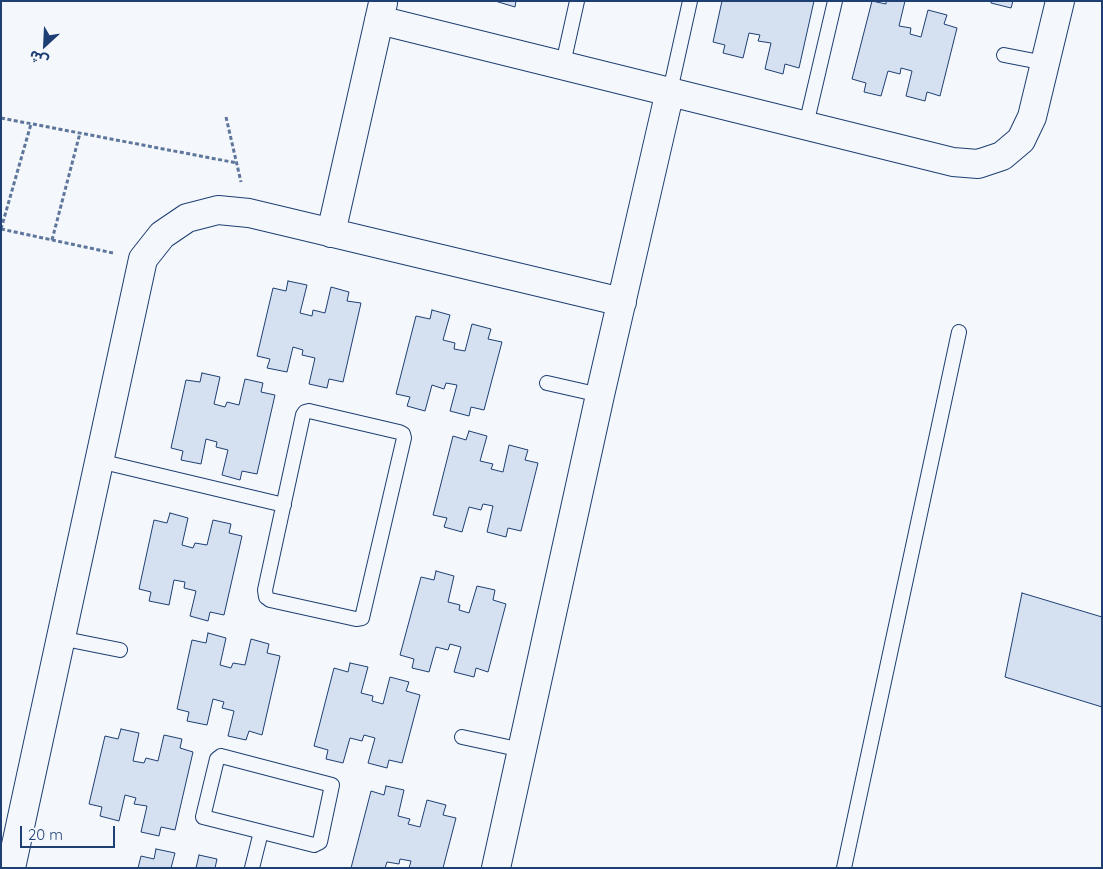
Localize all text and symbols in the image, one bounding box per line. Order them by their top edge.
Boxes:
north arrow [20,20,70,70]
text: ش [26,46,51,71]
scale bar [22,816,118,848]
text: 20 m [28,825,63,844]

